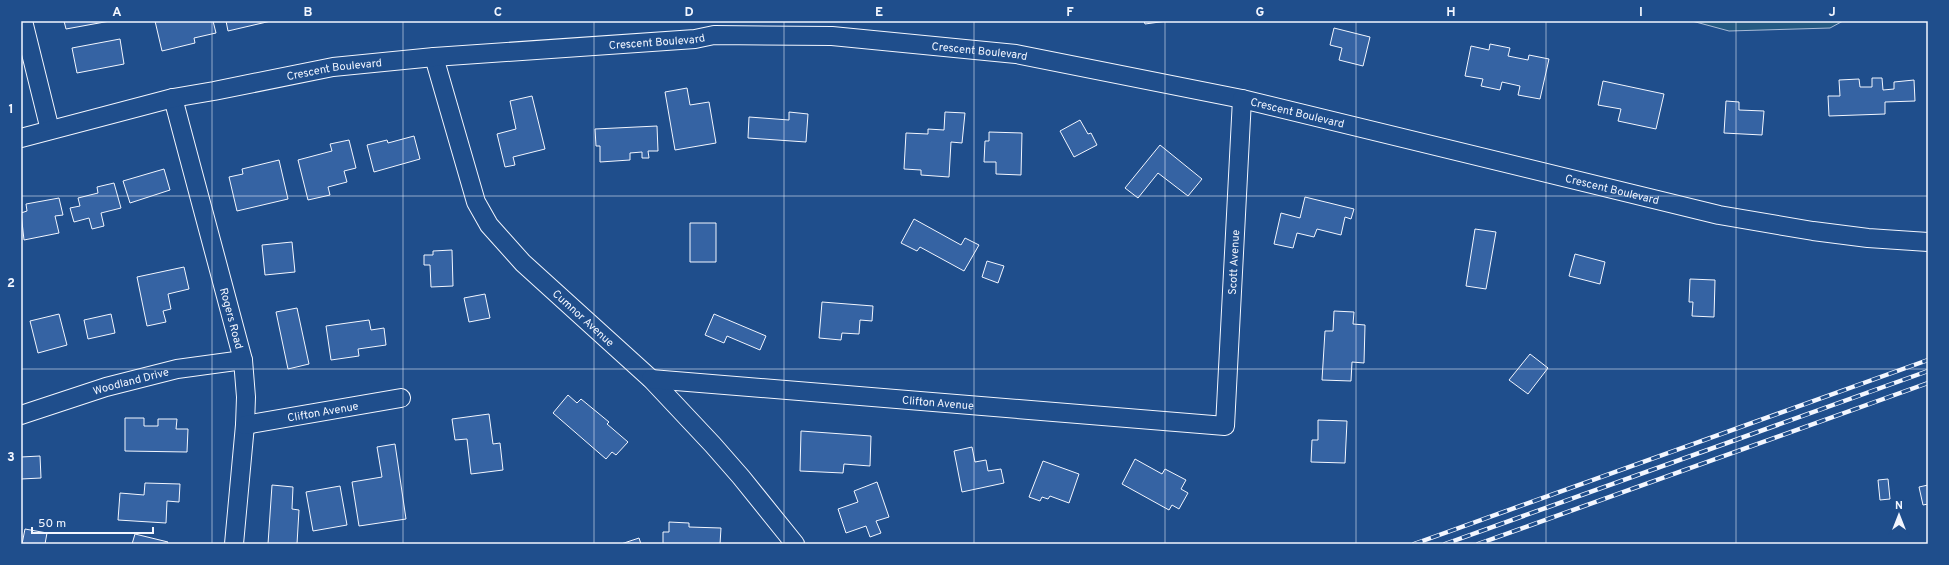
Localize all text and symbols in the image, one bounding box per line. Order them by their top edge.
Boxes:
text: A [112,5,122,21]
text: B [304,5,313,21]
text: C [494,5,502,21]
text: D [684,5,694,21]
text: E [875,5,883,21]
text: F [1066,5,1074,21]
text: G [1256,5,1265,21]
text: H [1446,5,1456,21]
text: I [1639,5,1643,21]
text: J [1828,5,1836,21]
street label: Crescent Boulevard [608,31,706,53]
street label: Crescent Boulevard [931,40,1029,64]
street label: Crescent Boulevard [285,56,383,84]
street label: Crescent Boulevard [1249,95,1346,132]
text: 1 [8,102,14,118]
street label: Crescent Boulevard [1564,172,1660,208]
street label: Scott Avenue [1226,229,1243,295]
text: 2 [7,276,15,292]
street label: Rogers Road [216,286,246,351]
street label: Cumnor Avenue [549,287,617,350]
street label: Woodland Drive [91,365,171,399]
street label: Clifton Avenue [902,394,974,413]
street label: Clifton Avenue [286,399,360,426]
text: 3 [7,450,15,466]
north arrow [1879,495,1919,535]
text: N [1895,499,1903,513]
scale bar [32,509,153,535]
text: 50 m [38,516,66,532]

